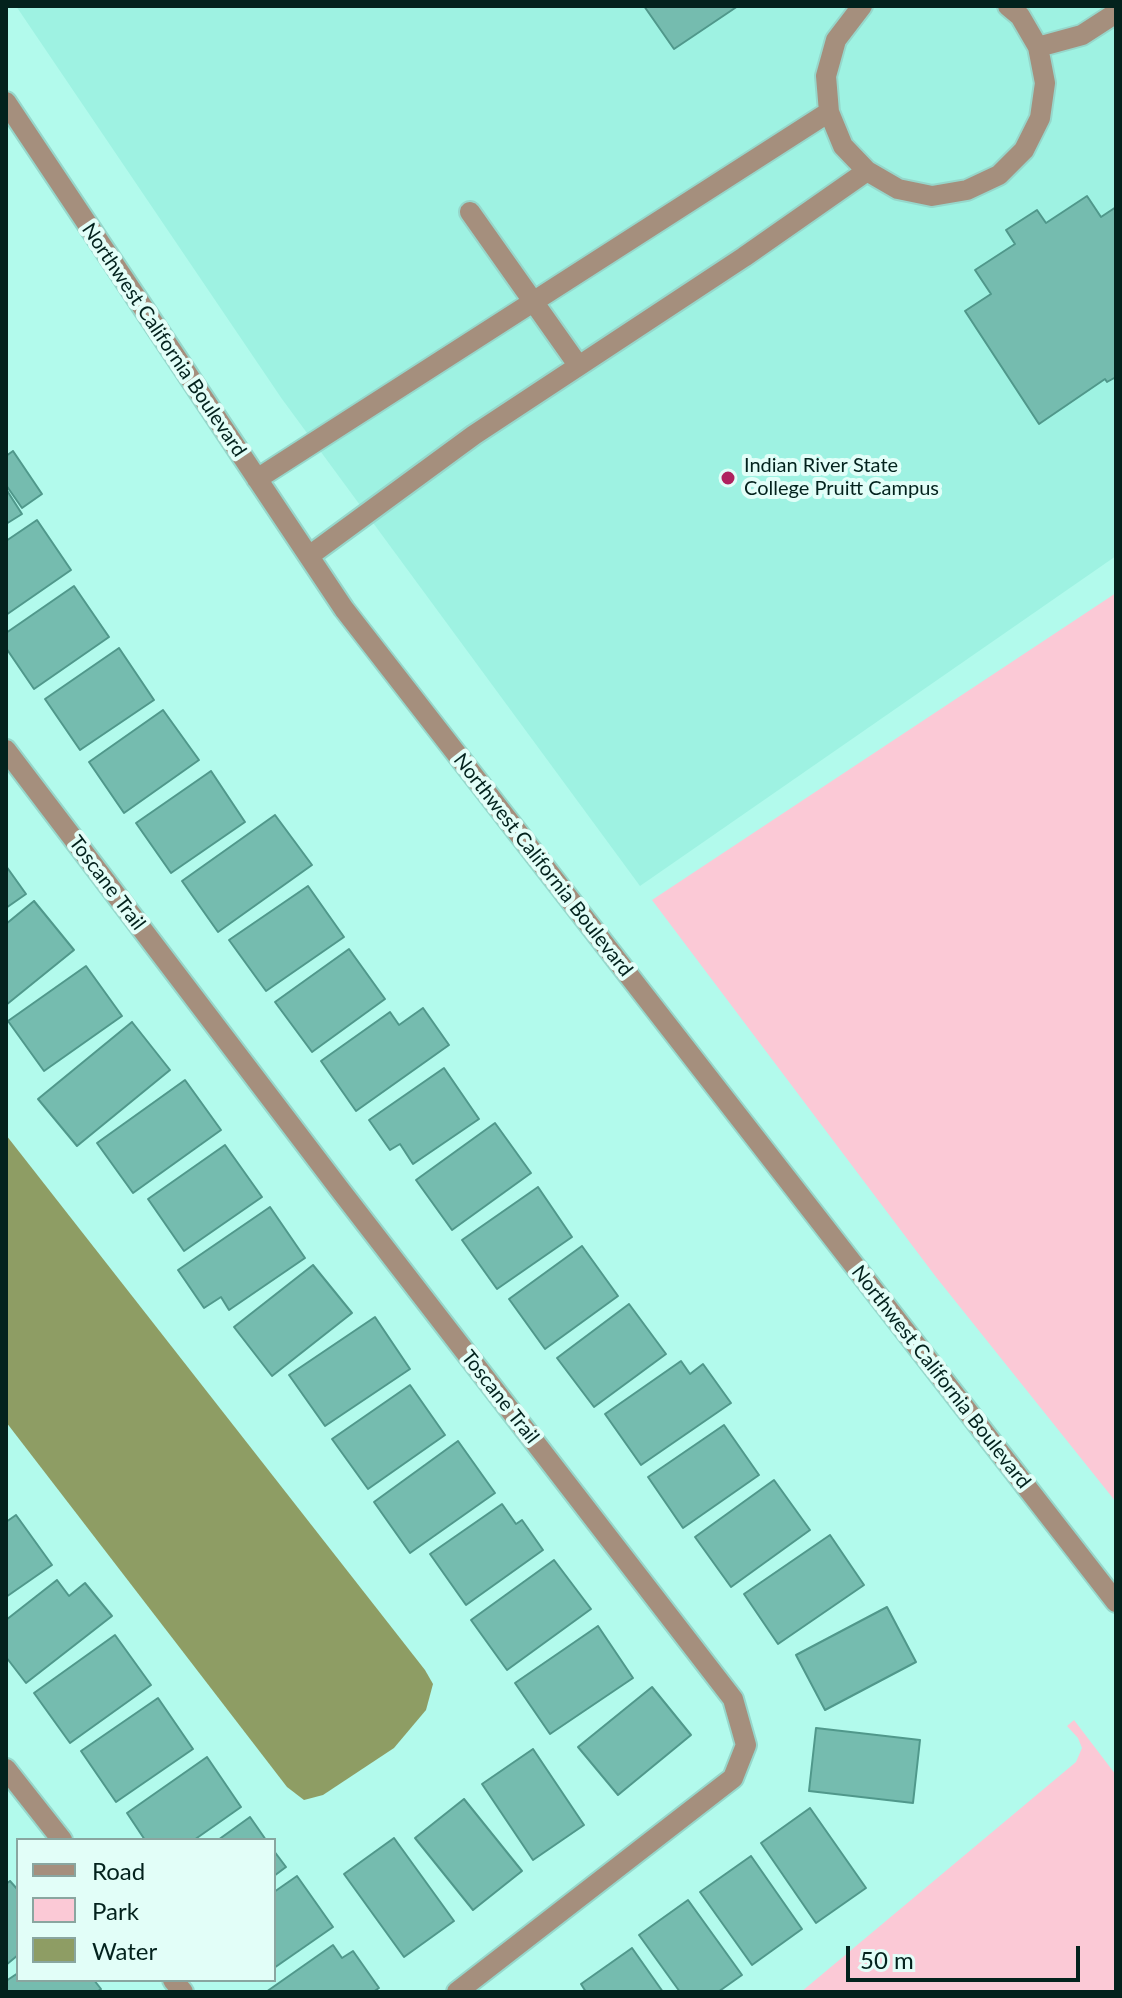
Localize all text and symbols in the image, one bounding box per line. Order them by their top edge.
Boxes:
street label: Northwest California Boulevard [77,219,251,461]
place label: Indian River State College Pruitt Campus [744,454,939,501]
marker: Indian River State College Pruitt Campus [719,469,737,487]
street label: Northwest California Boulevard [448,749,638,981]
street label: Toscane Trail [64,831,150,935]
street label: Northwest California Boulevard [846,1261,1036,1493]
street label: Toscane Trail [456,1346,544,1448]
legend [16,1838,276,1982]
text: Road [92,1856,145,1885]
text: Park [92,1896,139,1925]
scale bar [850,1930,1084,1980]
text: Water [92,1936,157,1965]
text: 50 m [860,1945,914,1974]

